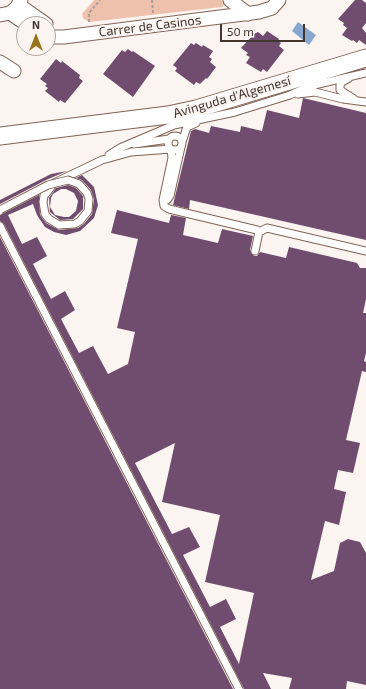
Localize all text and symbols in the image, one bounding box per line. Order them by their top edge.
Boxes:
street label: Carrer de Casinos [98,12,202,40]
north arrow [16,16,56,56]
scale bar [222,16,307,42]
text: N [32,18,40,31]
text: 50 m [227,24,254,38]
street label: Avinguda d'Algemesí [171,73,293,121]

